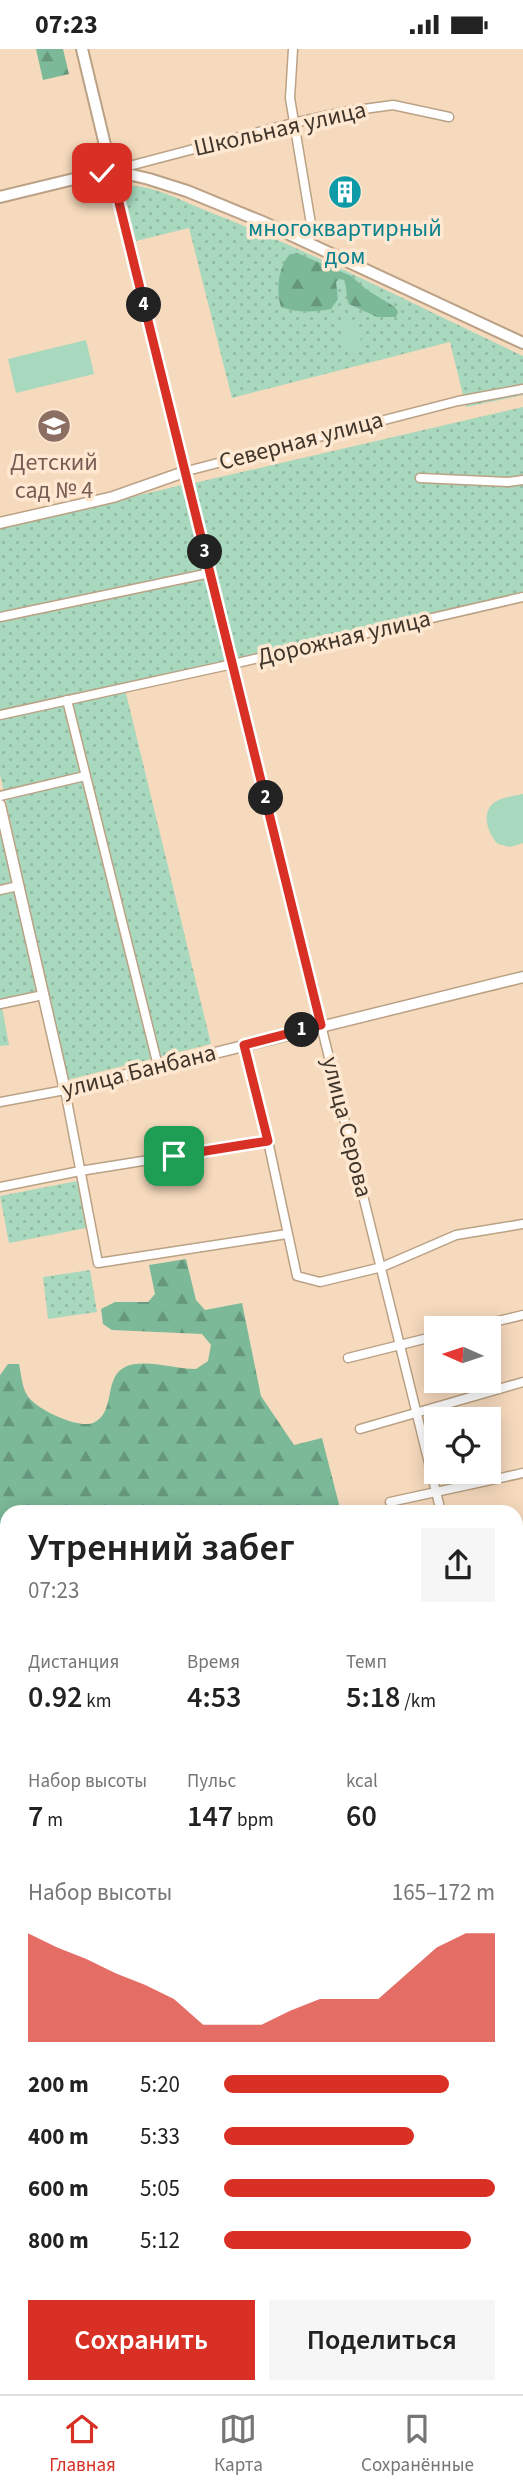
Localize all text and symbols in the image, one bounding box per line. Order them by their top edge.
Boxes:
text: 07:23 [35,6,98,43]
street label: Школьная улица [190,92,370,166]
pin [72,143,132,203]
icon: check [83,154,121,192]
building icon: многоквартирный дом [326,173,364,211]
place label: многоквартирный дом [248,211,442,274]
pin: 4 [127,287,162,323]
text: 4 [138,291,149,318]
street label: Северная улица [215,402,387,480]
school or university icon: Детский сад № 4 [35,407,73,445]
place label: Детский сад № 4 [10,445,98,508]
pin: 3 [188,535,222,569]
text: 3 [199,538,210,565]
street label: Дорожная улица [254,601,434,675]
pin: 2 [248,781,284,815]
text: 2 [260,784,271,811]
pin: 1 [284,1013,320,1047]
text: 1 [296,1016,307,1043]
street label: улица Банбана [58,1035,220,1107]
street label: улица Серова [313,1053,381,1201]
pin [144,1126,204,1186]
icon: arrive [155,1137,193,1175]
north arrow [424,1316,500,1393]
map controls [424,1316,501,1484]
button: locate [424,1407,501,1484]
text: Утренний забег [28,1521,295,1575]
button: share [421,1528,495,1602]
text: 07:23 [28,1574,79,1607]
text: Дистанция [28,1649,119,1676]
text: Время [187,1649,240,1676]
text: Темп [346,1649,387,1676]
text: 0.92 [28,1676,82,1719]
text: 4:53 [187,1676,241,1719]
text: 5:18 [346,1676,400,1719]
text: km [82,1688,111,1715]
text: /km [400,1688,436,1715]
text: Набор высоты [28,1768,147,1795]
text: Пульс [187,1768,236,1795]
text: kcal [346,1768,378,1795]
text: 7 [28,1795,43,1838]
text: 147 [187,1795,233,1838]
text: 60 [346,1795,377,1838]
text: m [43,1807,63,1834]
text: bpm [233,1807,274,1834]
text: Набор высоты [28,1876,172,1909]
text: 165–172 m [392,1876,495,1909]
text: 200 m [28,2068,89,2101]
text: 5:20 [140,2068,180,2101]
text: 400 m [28,2120,89,2153]
text: 5:33 [140,2120,180,2153]
text: 600 m [28,2172,89,2205]
text: 5:05 [140,2172,180,2205]
text: 800 m [28,2224,89,2257]
text: 5:12 [140,2224,180,2257]
button: Сохранить [28,2300,255,2380]
button: Поделиться [269,2300,495,2380]
tab: Главная [49,2410,116,2479]
tab: Карта [214,2410,263,2479]
tab: Сохранённые [361,2410,474,2479]

